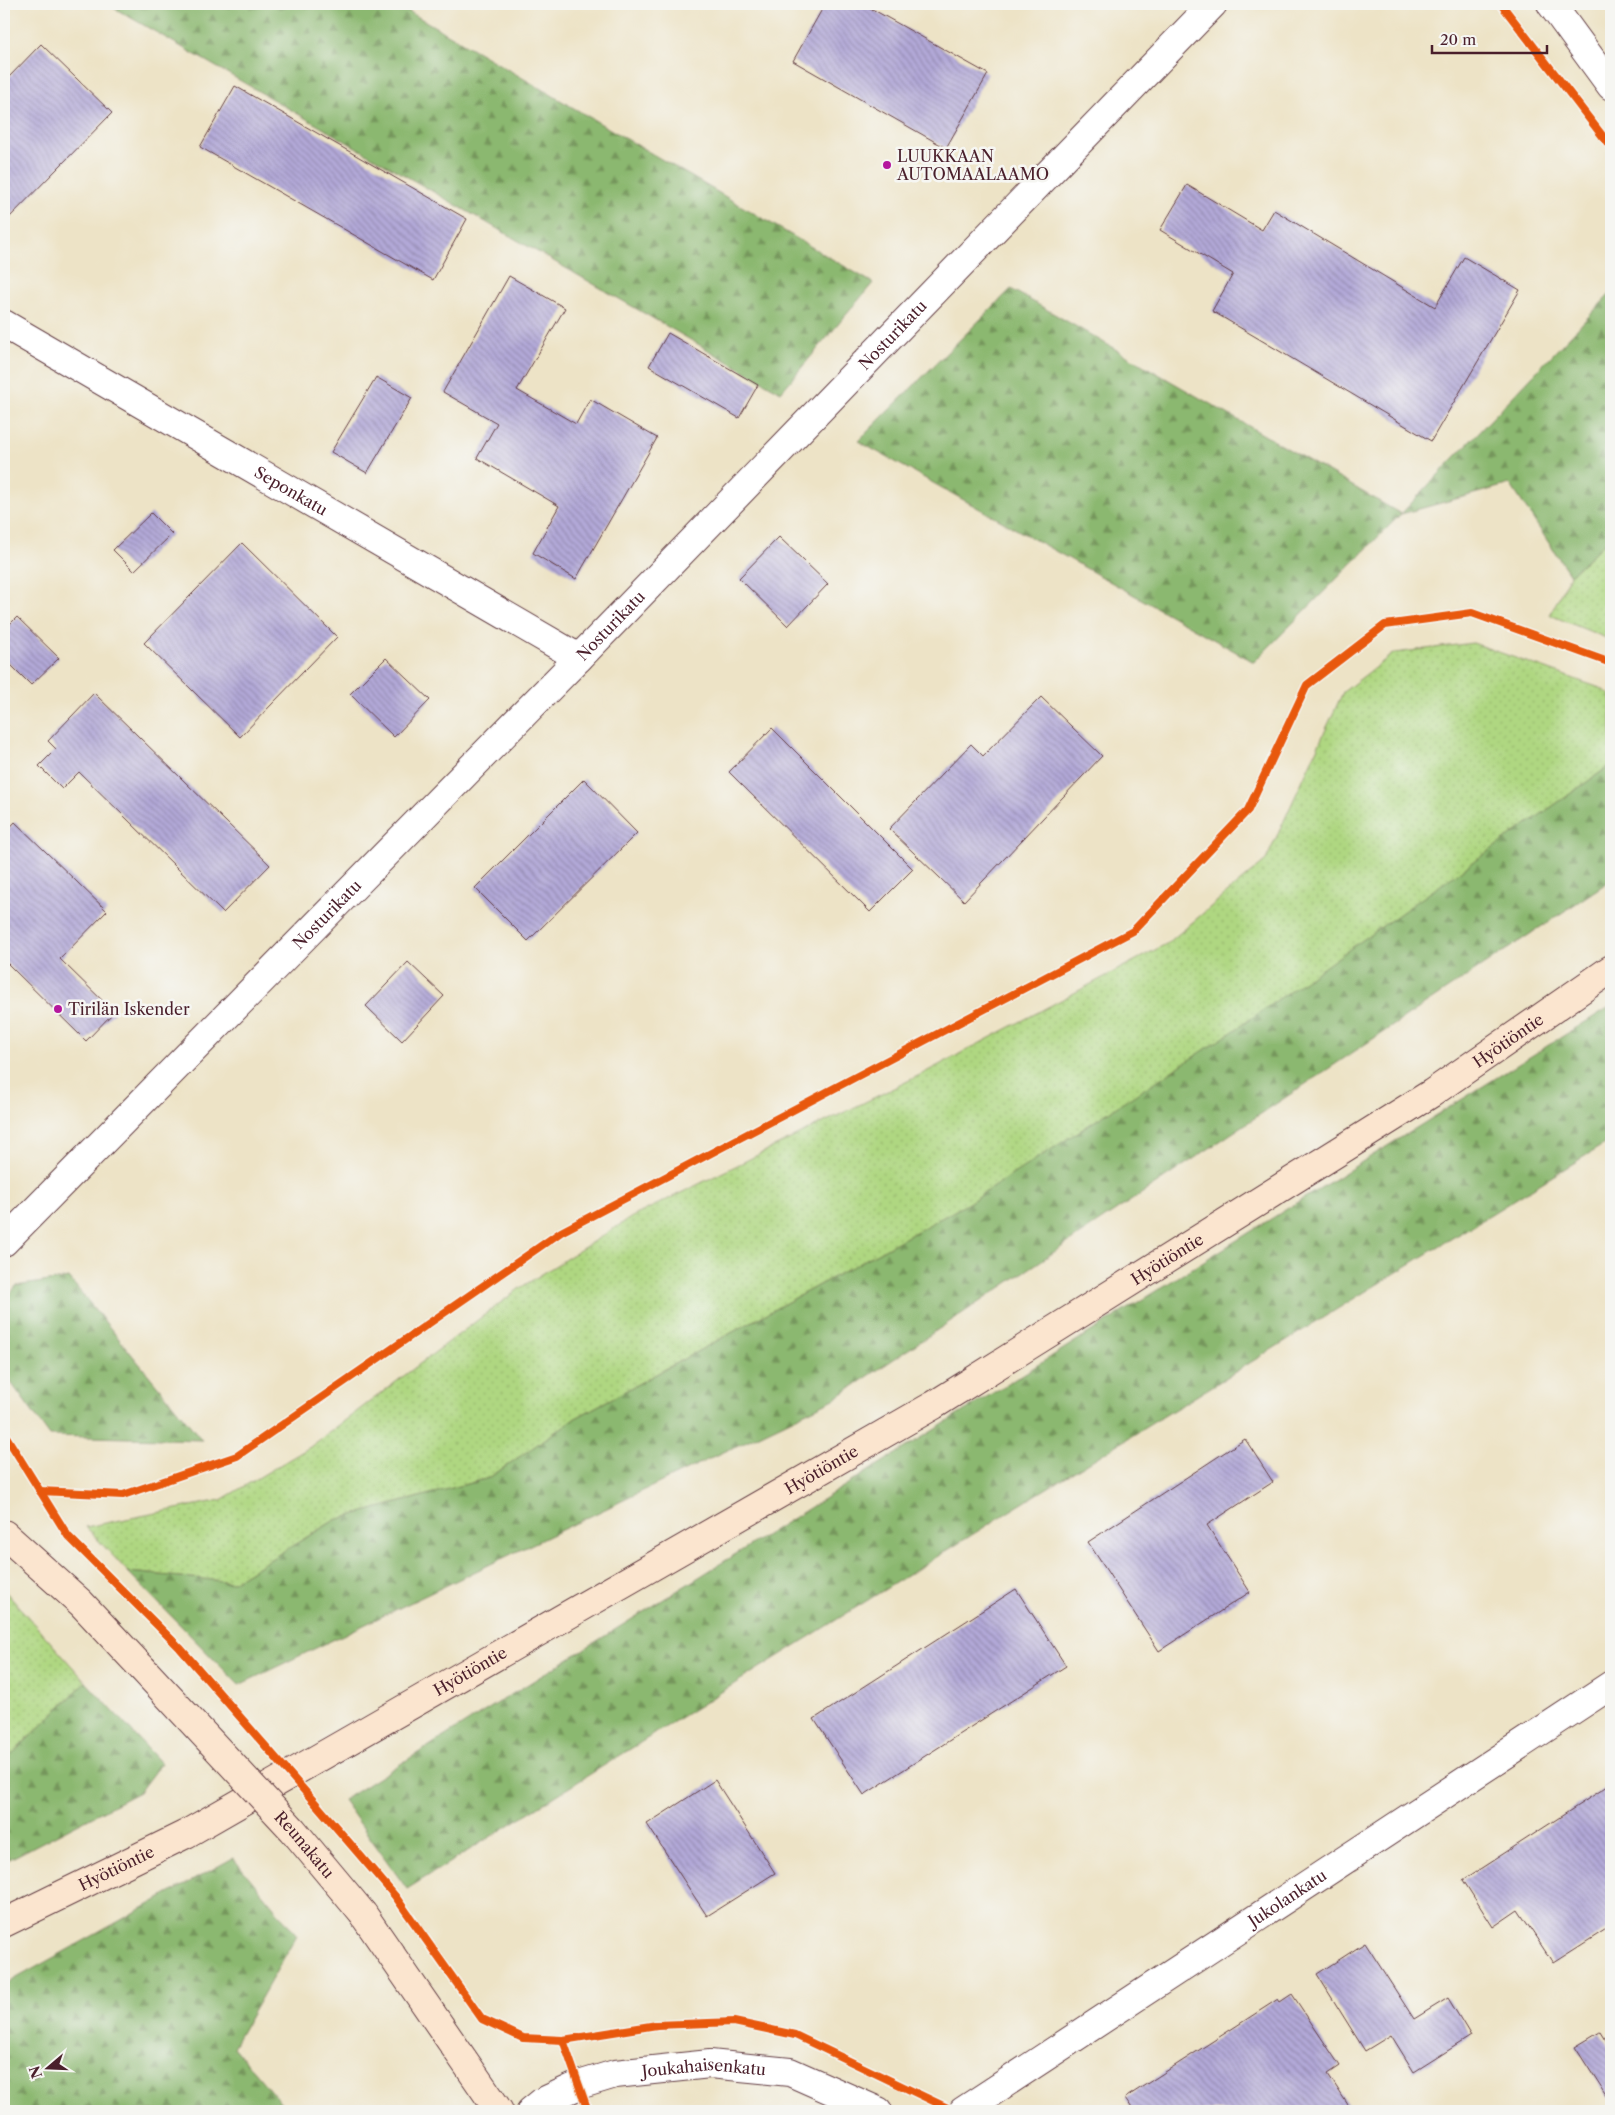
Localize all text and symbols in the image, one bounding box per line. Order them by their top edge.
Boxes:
scale bar [1432,22,1548,54]
text: 20 m [1440,30,1476,49]
place label: LUUKKAAN AUTOMAALAAMO [896,146,1049,184]
marker: LUUKKAAN AUTOMAALAAMO [881,159,893,171]
street label: Nosturikatu [854,295,931,374]
street label: Seponkatu [251,462,331,520]
street label: Nosturikatu [572,586,649,664]
street label: Nosturikatu [288,875,365,953]
place label: Tirilän Iskender [68,999,190,1019]
marker: Tirilän Iskender [52,1003,64,1015]
street label: Hyötiöntie [1469,1009,1547,1072]
street label: Hyötiöntie [1127,1229,1207,1289]
street label: Hyötiöntie [781,1441,862,1499]
street label: Hyötiöntie [430,1642,510,1700]
street label: Reunakatu [270,1807,339,1882]
street label: Hyötiöntie [75,1841,157,1895]
street label: Jukolankatu [1242,1865,1330,1933]
north arrow [22,2042,72,2092]
street label: Joukahaisenkatu [638,2054,767,2081]
text: N [25,2064,46,2081]

